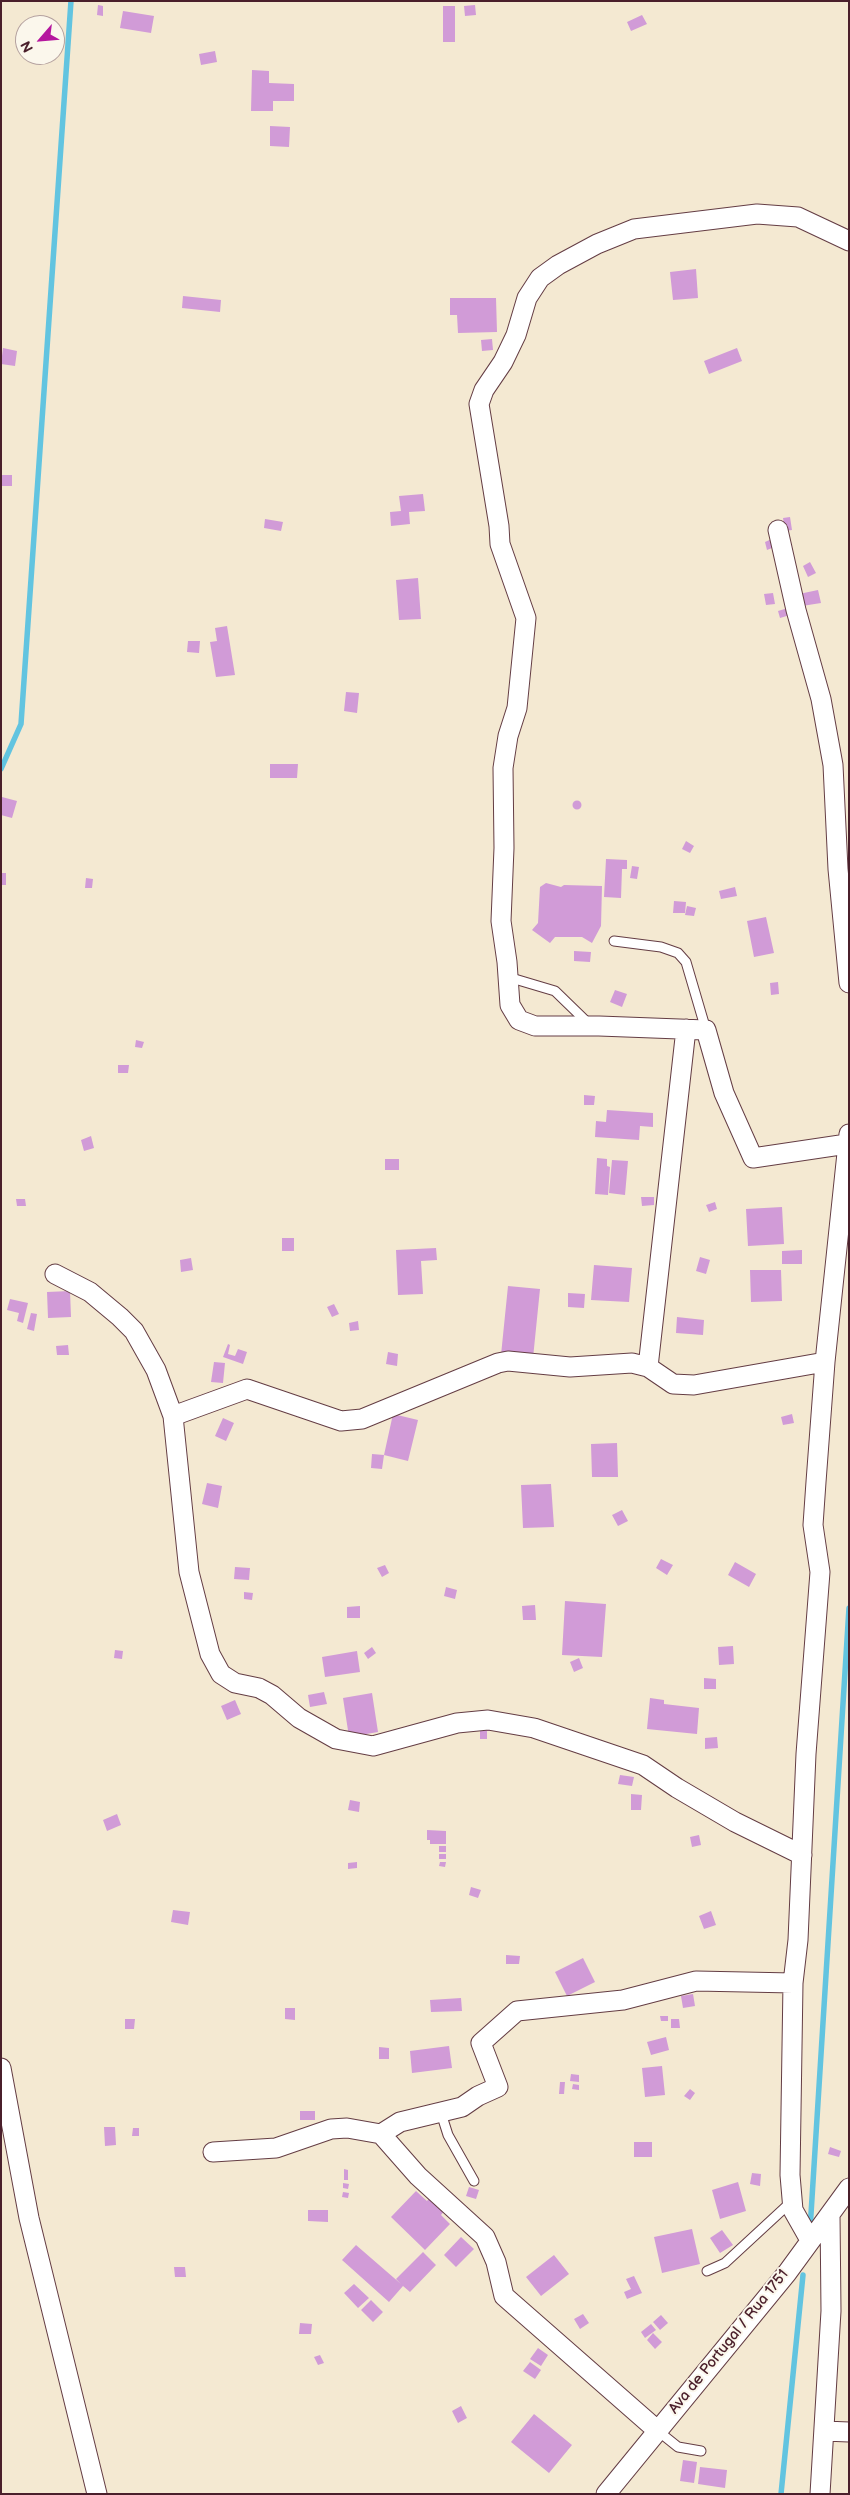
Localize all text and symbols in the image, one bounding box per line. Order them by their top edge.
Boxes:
north arrow [15,15,65,65]
text: N [17,38,37,55]
street label: Ava de Portugal / Rua 1751 [665,2266,793,2418]

